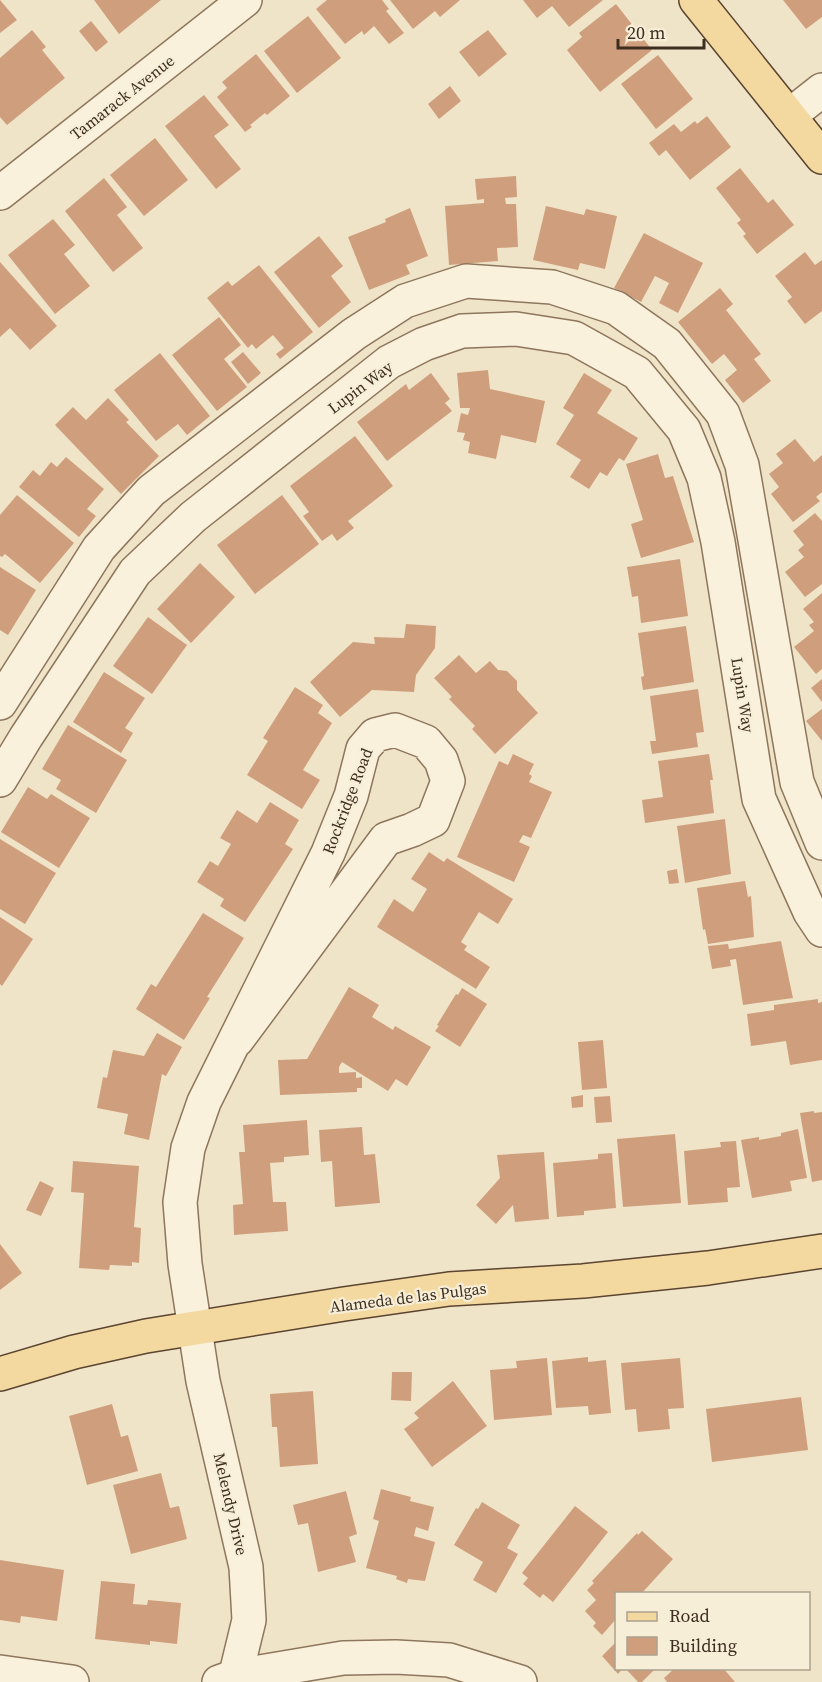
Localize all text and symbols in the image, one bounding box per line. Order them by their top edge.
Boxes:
scale bar [618,12,704,50]
text: 20 m [627,20,665,45]
street label: Tamarack Avenue [65,49,179,145]
street label: Lupin Way [323,355,398,419]
street label: Lupin Way [726,656,760,735]
street label: Rockridge Road [317,745,377,857]
street label: Alameda de las Pulgas [329,1276,488,1318]
street label: Melendy Drive [209,1451,253,1557]
legend [615,1592,810,1670]
text: Road [669,1603,710,1628]
text: Building [669,1633,737,1658]

